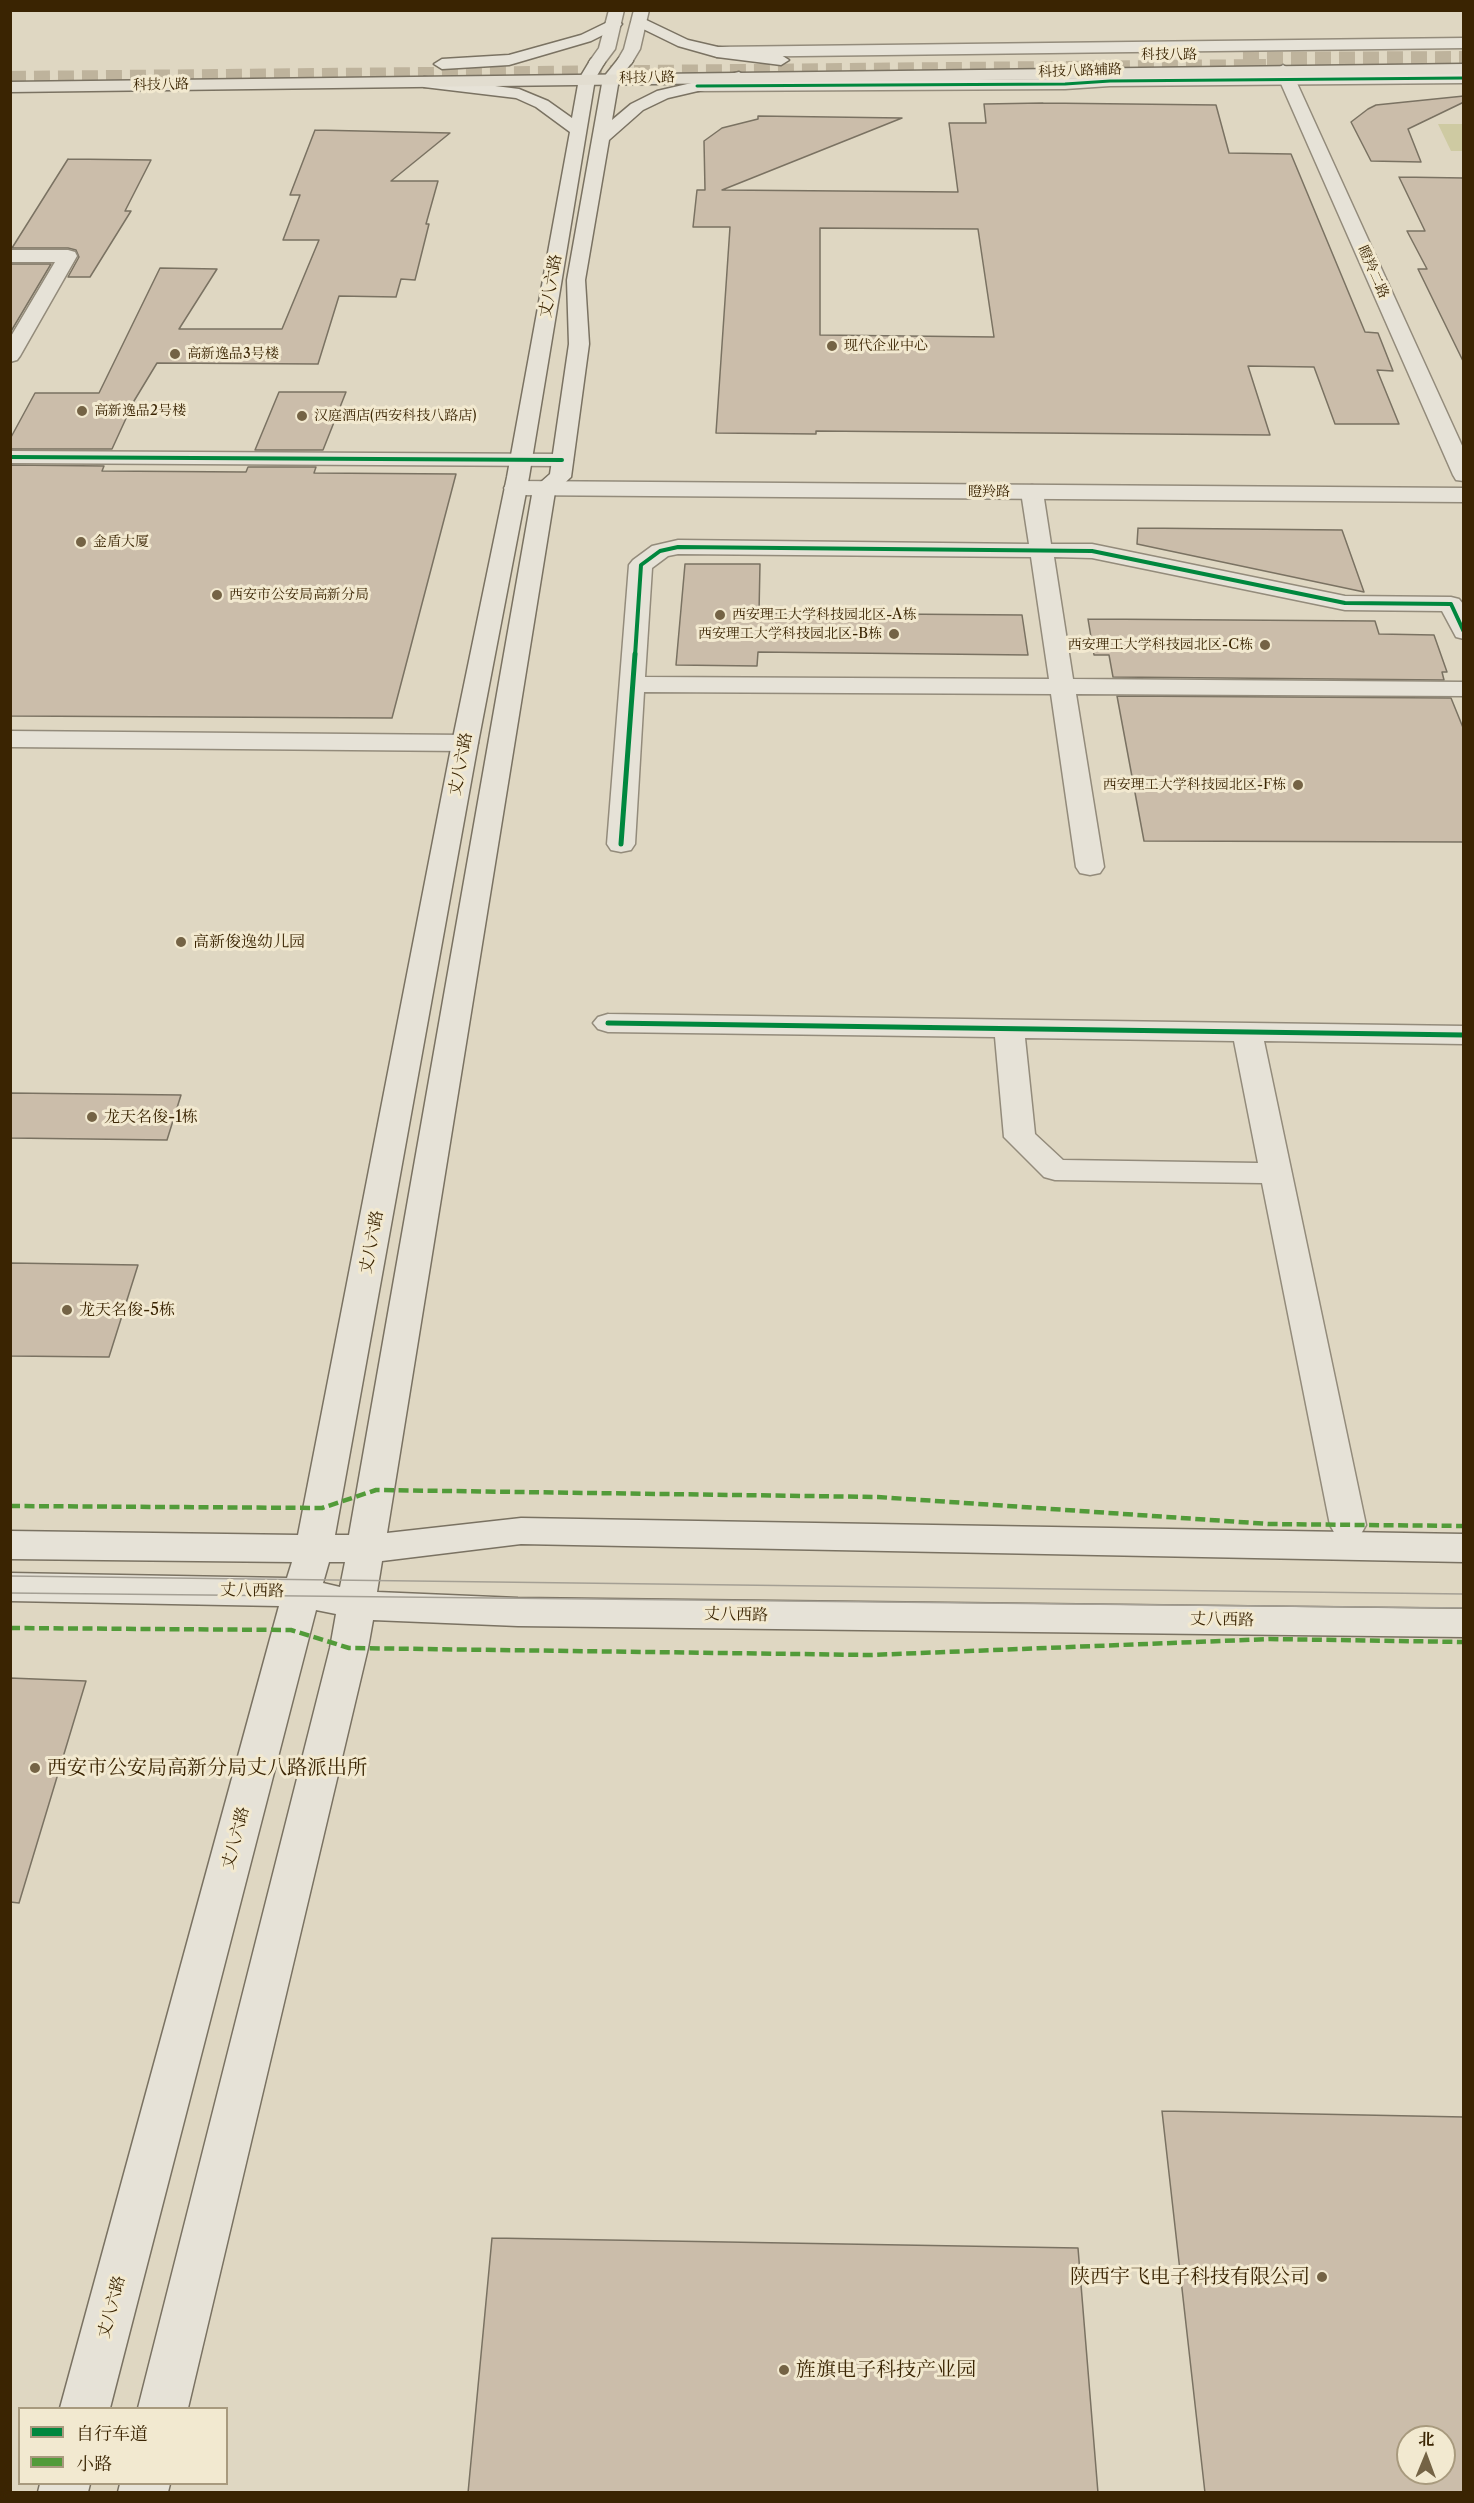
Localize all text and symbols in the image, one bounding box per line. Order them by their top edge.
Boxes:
street label: 科技八路 [1141,47,1197,63]
street label: 科技八路辅路 [1038,61,1122,81]
street label: 科技八路 [619,69,675,87]
street label: 科技八路 [133,76,189,94]
street label: 瞪羚二路 [1354,243,1392,301]
street label: 丈八六路 [536,253,566,319]
place label: 现代企业中心 [844,338,928,354]
marker: 现代企业中心 [825,339,839,353]
place label: 高新逸品3号楼 [187,346,279,362]
marker: 高新逸品3号楼 [168,347,182,361]
place label: 高新逸品2号楼 [94,403,186,419]
marker: 高新逸品2号楼 [75,404,89,418]
place label: 汉庭酒店(西安科技八路店) [314,408,476,424]
marker: 汉庭酒店(西安科技八路店) [295,409,309,423]
street label: 瞪羚路 [968,484,1010,500]
place label: 金盾大厦 [93,534,149,550]
marker: 金盾大厦 [74,535,88,549]
place label: 西安市公安局高新分局 [229,587,369,603]
marker: 西安市公安局高新分局 [210,588,224,602]
place label: 西安理工大学科技园北区-A栋 [732,607,916,623]
marker: 西安理工大学科技园北区-A栋 [713,608,727,622]
place label: 西安理工大学科技园北区-B栋 [698,626,882,642]
marker: 西安理工大学科技园北区-B栋 [887,627,901,641]
place label: 西安理工大学科技园北区-C栋 [1068,637,1253,653]
marker: 西安理工大学科技园北区-C栋 [1258,638,1272,652]
street label: 丈八六路 [445,731,477,797]
place label: 西安理工大学科技园北区-F栋 [1103,777,1286,793]
marker: 西安理工大学科技园北区-F栋 [1291,778,1305,792]
place label: 高新俊逸幼儿园 [193,932,305,952]
marker: 高新俊逸幼儿园 [174,935,188,949]
place label: 龙天名俊-1栋 [104,1107,198,1127]
marker: 龙天名俊-1栋 [85,1110,99,1124]
street label: 丈八六路 [356,1209,388,1275]
place label: 龙天名俊-5栋 [79,1300,175,1320]
marker: 龙天名俊-5栋 [60,1303,74,1317]
street label: 丈八西路 [220,1581,284,1601]
street label: 丈八西路 [704,1605,768,1625]
street label: 丈八西路 [1190,1610,1254,1630]
place label: 西安市公安局高新分局丈八路派出所 [47,1756,367,1780]
marker: 西安市公安局高新分局丈八路派出所 [28,1761,42,1775]
street label: 丈八六路 [218,1805,254,1871]
place label: 陕西宇飞电子科技有限公司 [1070,2265,1310,2289]
marker: 陕西宇飞电子科技有限公司 [1315,2270,1329,2284]
street label: 丈八六路 [94,2274,130,2340]
place label: 旌旗电子科技产业园 [796,2358,976,2382]
marker: 旌旗电子科技产业园 [777,2363,791,2377]
legend [18,2407,228,2485]
text: 自行车道 [76,2423,148,2445]
north arrow [1396,2425,1456,2485]
text: 北 [1418,2429,1434,2449]
text: 小路 [76,2453,112,2475]

